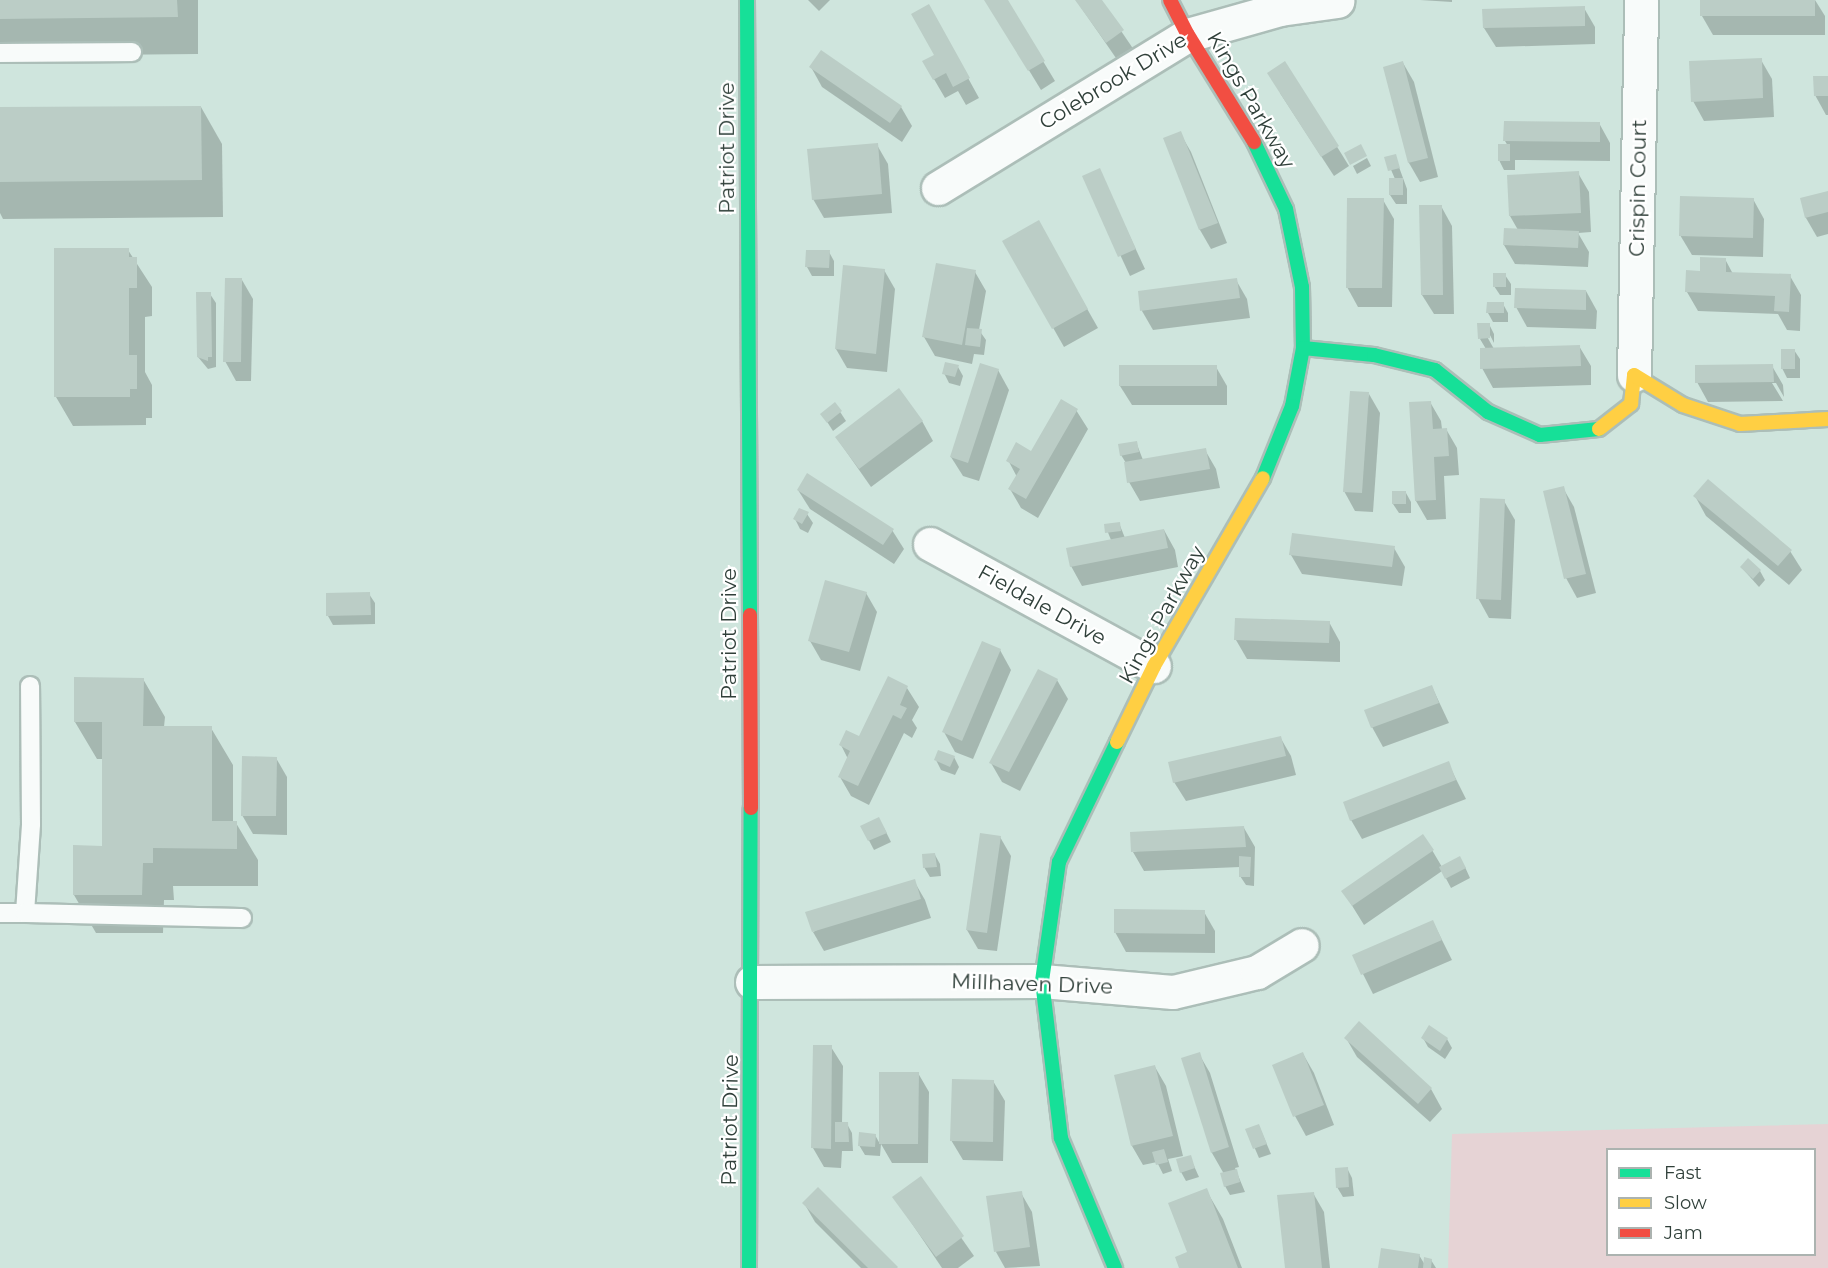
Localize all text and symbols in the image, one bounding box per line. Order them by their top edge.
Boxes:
street label: Colebrook Drive [1035,27,1191,135]
street label: Kings Parkway [1202,27,1300,173]
street label: Patriot Drive [714,82,740,214]
street label: Crispin Court [1624,119,1652,257]
street label: Kings Parkway [1114,542,1210,688]
street label: Fieldale Drive [973,559,1111,651]
street label: Patriot Drive [716,568,742,700]
street label: Millhaven Drive [951,969,1113,999]
street label: Patriot Drive [716,1054,744,1186]
legend [1606,1148,1816,1256]
text: Fast [1664,1162,1702,1184]
text: Slow [1664,1192,1707,1214]
text: Jam [1664,1222,1703,1244]

